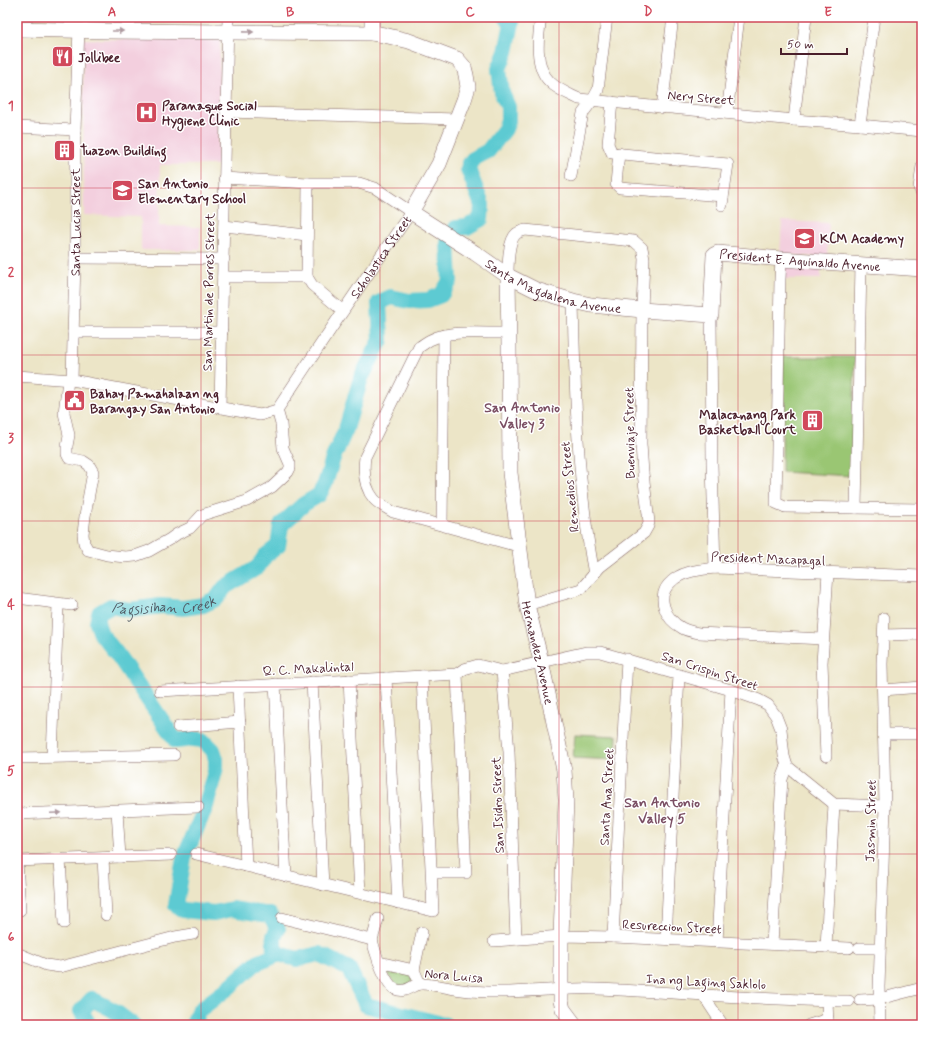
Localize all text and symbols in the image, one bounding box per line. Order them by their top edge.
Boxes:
text: A [108,4,116,21]
text: B [286,4,295,21]
text: C [465,4,475,21]
text: D [644,4,653,21]
text: E [824,4,832,21]
one-way arrow [112,28,125,34]
one-way arrow [242,29,255,35]
scale bar [781,30,847,56]
text: 50 m [787,37,814,53]
restaurant icon: Jollibee [50,44,76,70]
place label: Jollibee [78,50,121,67]
street label: Nery Street [667,87,735,110]
text: 1 [8,98,14,115]
place label: Paranaque Social Hygiene Clinic [162,98,257,132]
hospital icon: Paranaque Social Hygiene Clinic [133,99,159,125]
building icon: Tuazon Building [51,137,77,163]
place label: Tuazon Building [80,143,167,163]
street label: Santa Lucia Street [68,168,85,276]
place label: San Antonio Elementary School [138,176,246,208]
school or university icon: San Antonio Elementary School [109,177,135,203]
street label: San Martin de Porres Street [200,212,219,371]
street label: Scholastica Street [347,212,416,302]
school or university icon: KCM Academy [792,225,818,251]
place label: KCM Academy [820,231,904,248]
street label: President E. Aguinaldo Avenue [718,246,881,276]
street label: Santa Magdalena Avenue [481,256,622,318]
text: 2 [8,264,15,281]
place label: Bahay Pamahalaan ng Barangay San Antonio [90,386,219,419]
public building icon: Bahay Pamahalaan ng Barangay San Antonio [62,387,88,413]
street label: Buenviaje Street [621,387,640,479]
district label: San Antonio Valley 3 [484,399,560,433]
place label: Malacanang Park Basketball Court [699,407,797,439]
building icon: Malacanang Park Basketball Court [799,408,825,434]
text: 3 [8,430,14,447]
street label: Remedios Street [557,440,584,533]
street label: President Macapagal [711,549,825,570]
water label: Pagsisihan Creek [110,592,219,622]
text: 4 [7,597,15,614]
street label: Hernandez Avenue [516,599,557,706]
street label: San Crispin Street [659,648,760,695]
street label: Q. C. Makalintal [262,659,354,680]
street label: Santa Ana Street [596,748,619,846]
street label: San Isidro Street [488,756,509,854]
text: 5 [7,763,15,780]
street label: Jasmin Street [862,780,881,862]
district label: San Antonio Valley 5 [624,794,700,828]
one-way arrow [50,809,62,816]
street label: Resureccion Street [622,916,722,939]
text: 6 [8,929,15,946]
street label: Nora Luisa [424,965,484,988]
street label: Ina ng Laging Saklolo [645,971,766,996]

